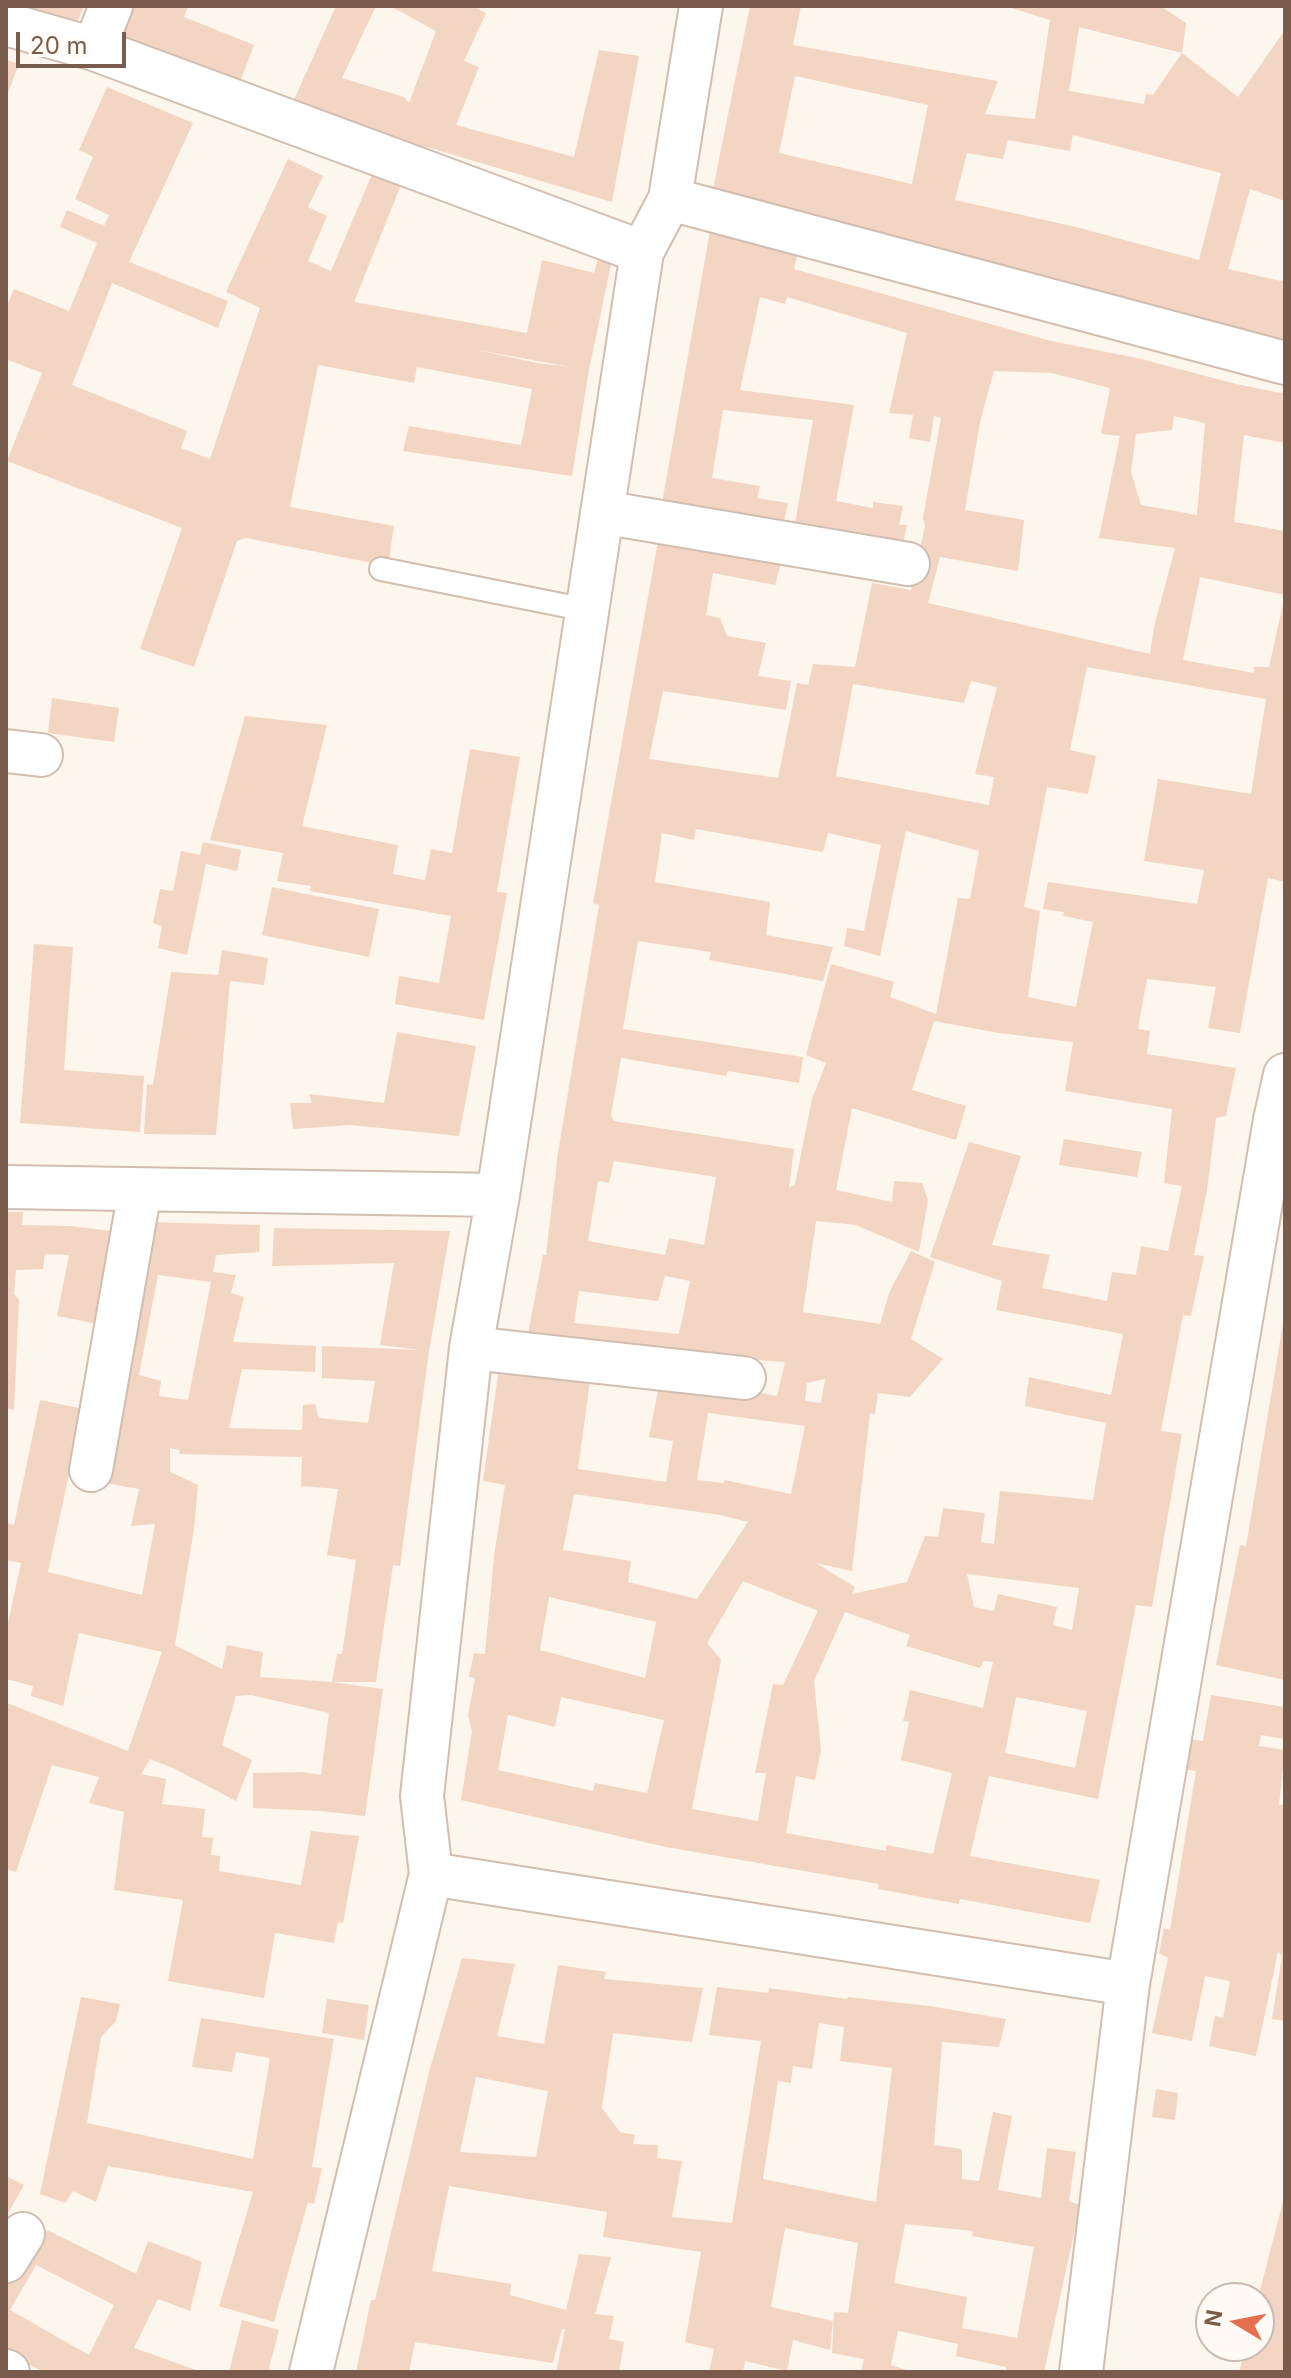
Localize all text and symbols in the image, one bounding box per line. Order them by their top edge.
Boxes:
scale bar [20,16,130,66]
text: 20 m [30,31,88,60]
north arrow [1195,2282,1275,2362]
text: N [1199,2308,1228,2329]

